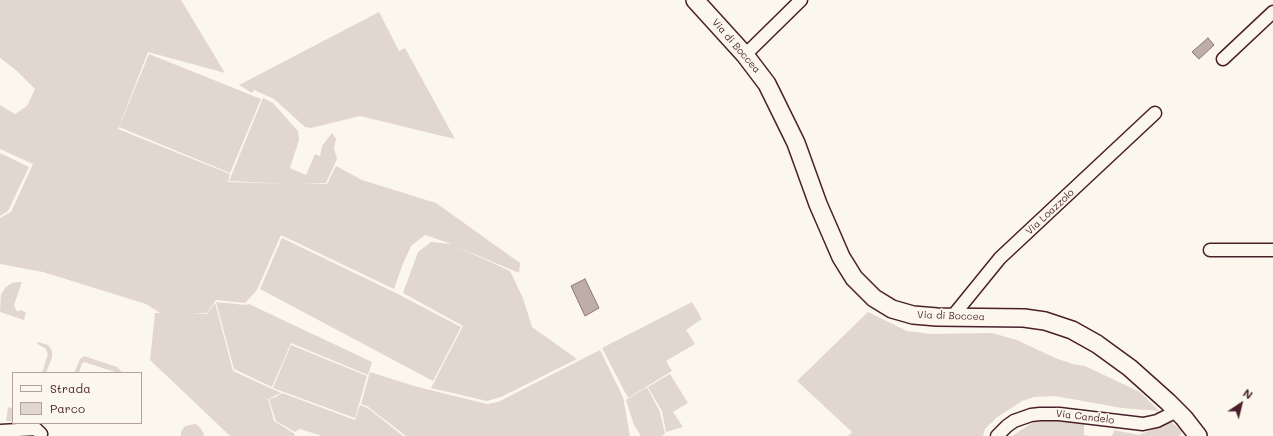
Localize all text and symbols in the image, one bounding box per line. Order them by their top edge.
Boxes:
street label: Via di Boccea [709,16,763,76]
street label: Via Loazzolo [1023,187,1077,237]
street label: Via di Boccea [917,309,985,323]
legend [12,372,142,424]
text: Strada [50,380,91,396]
north arrow [1221,384,1261,424]
text: N [1240,385,1256,402]
text: Parco [50,400,85,416]
street label: Via Candelo [1055,407,1115,427]

